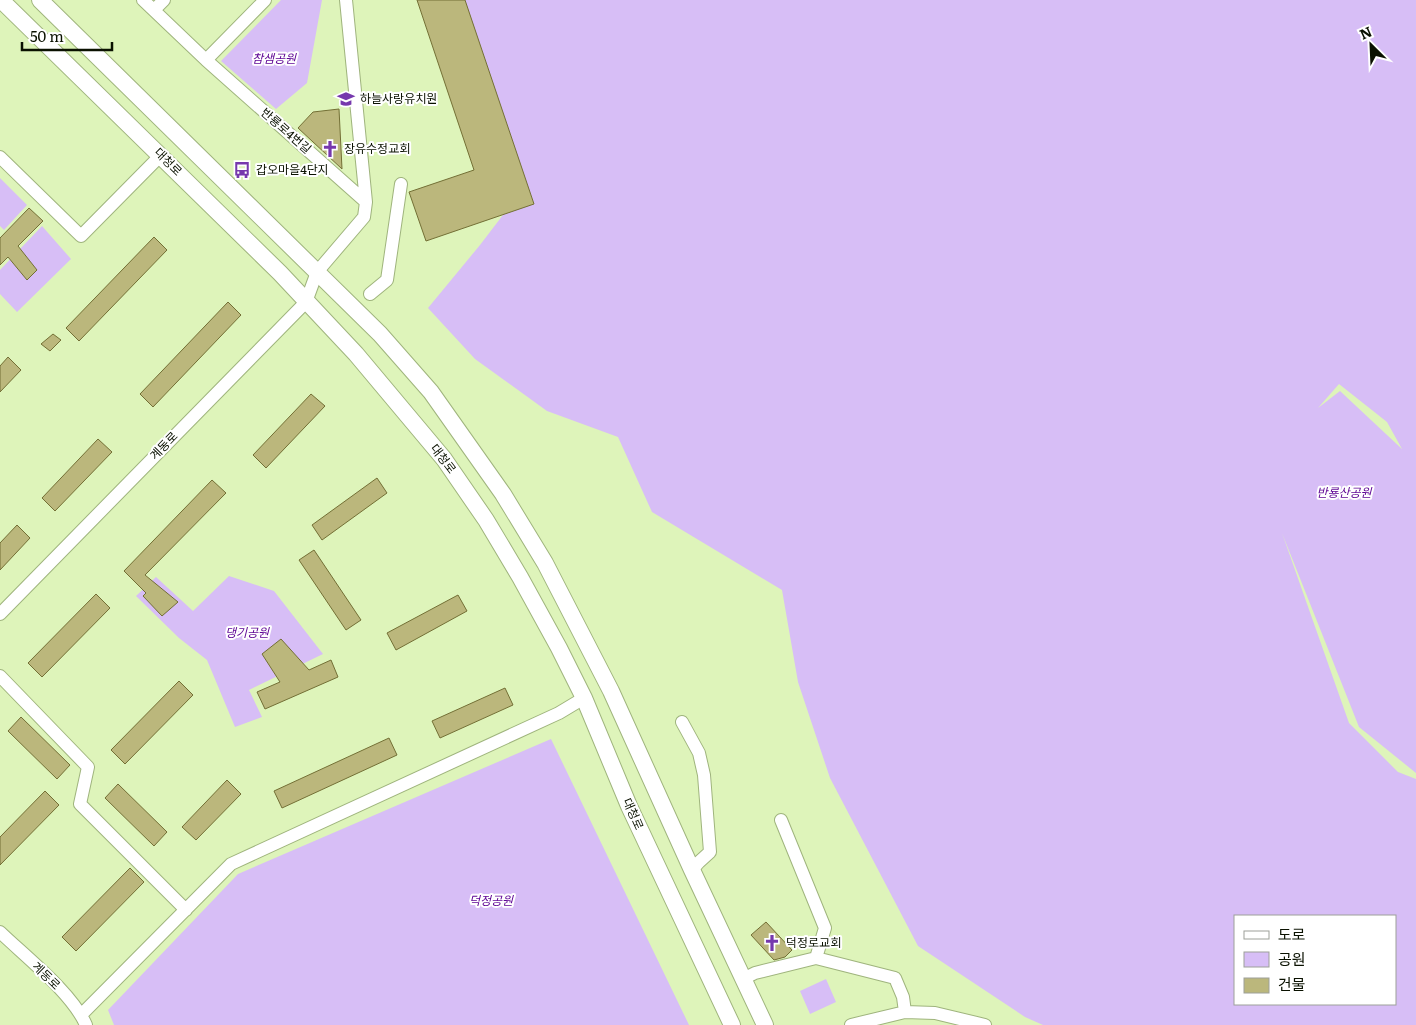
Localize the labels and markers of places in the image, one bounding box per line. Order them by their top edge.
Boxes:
school or university icon: 하늘사랑유치원 [336,89,356,109]
place label: 하늘사랑유치원 [360,89,437,107]
church icon: 장유수정교회 [320,139,340,159]
place label: 장유수정교회 [344,139,410,157]
bus stop icon: 갑오마을4단지 [232,160,252,180]
place label: 갑오마을4단지 [256,160,329,178]
church icon: 덕정로교회 [762,933,782,953]
place label: 덕정로교회 [786,933,841,951]

